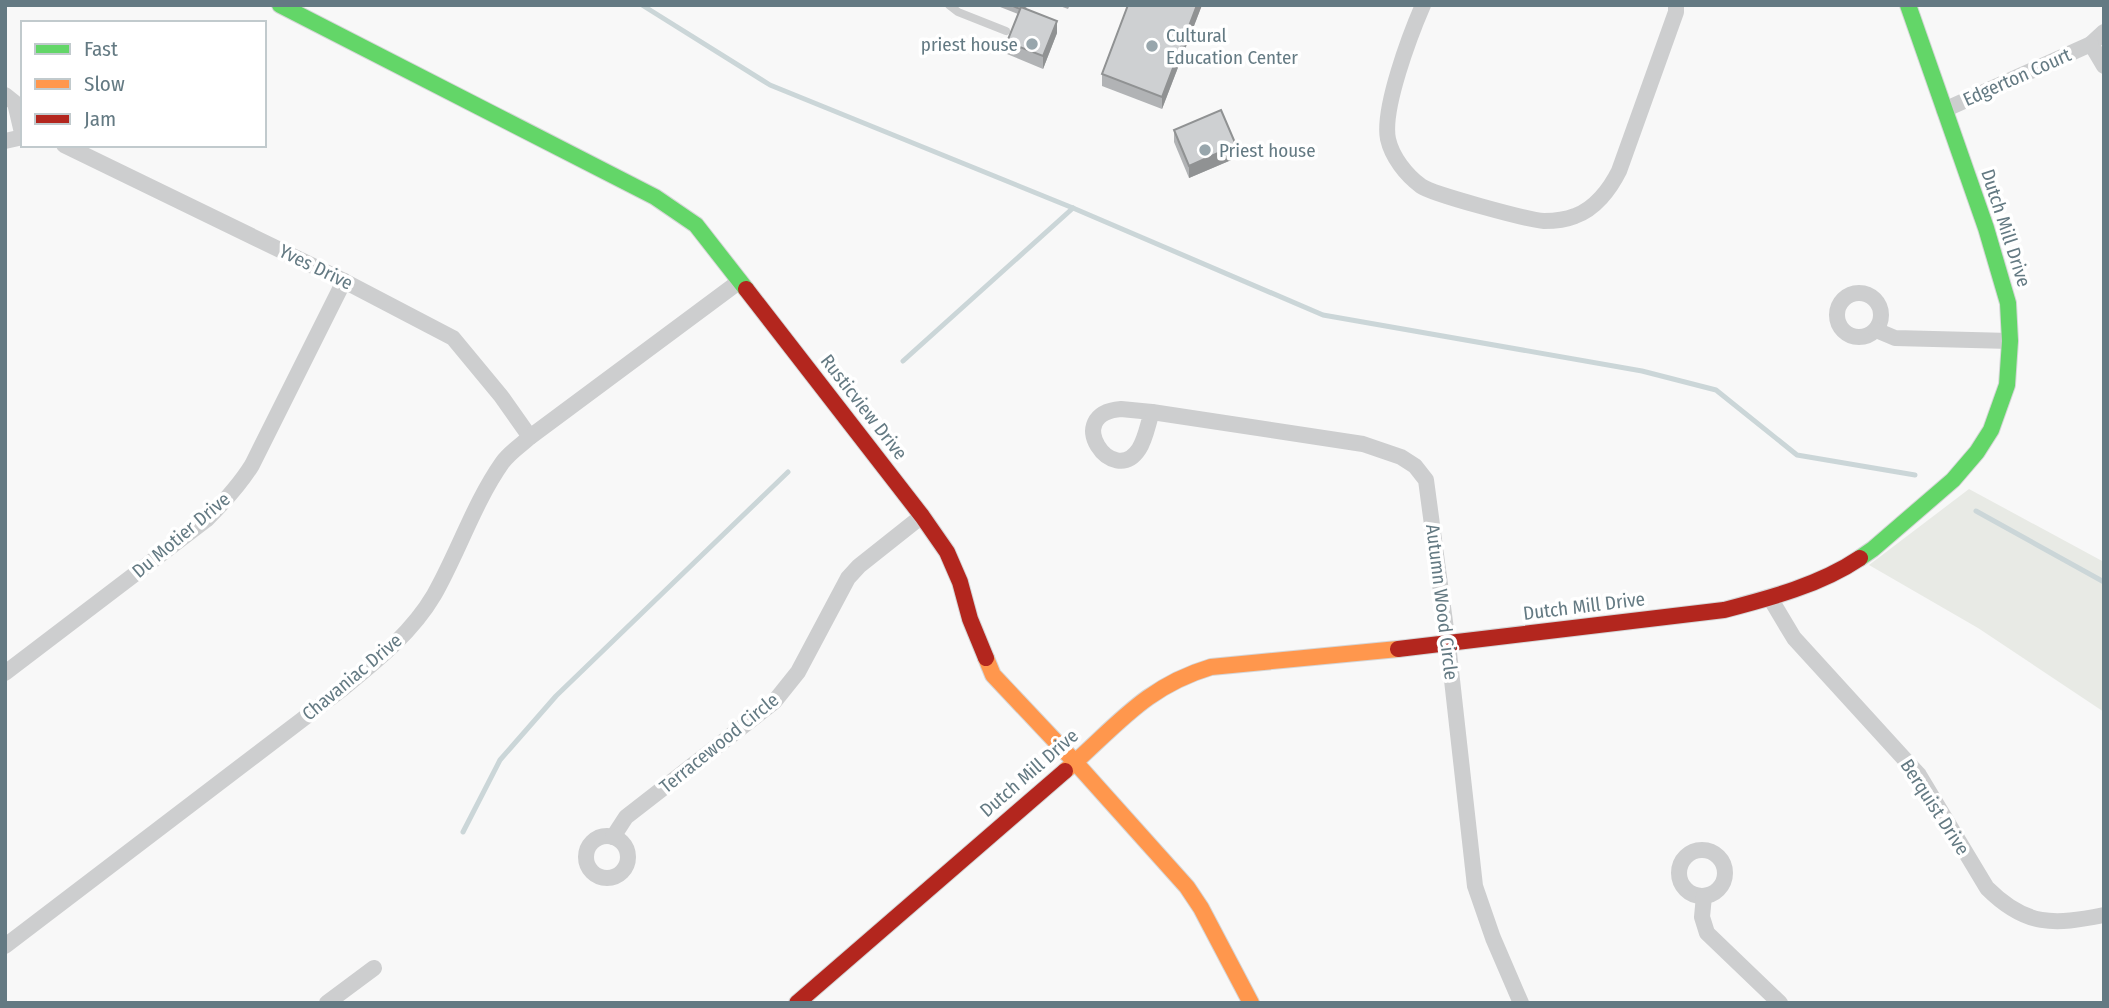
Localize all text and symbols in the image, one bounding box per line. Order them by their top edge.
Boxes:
legend [21,21,266,147]
place label: Cultural Education Center [1166,24,1298,69]
place label: priest house [921,33,1018,56]
text: Fast [84,36,118,62]
marker: priest house [1024,36,1040,52]
marker: Cultural Education Center [1144,38,1160,54]
street label: Edgerton Court [1959,43,2075,111]
text: Slow [84,71,125,97]
text: Jam [84,106,116,132]
place label: Priest house [1219,139,1316,162]
marker: Priest house [1197,142,1213,158]
street label: Dutch Mill Drive [1976,166,2036,290]
street label: Yves Drive [275,239,357,295]
street label: Rusticview Drive [816,350,912,464]
street label: Du Motier Drive [127,487,235,583]
street label: Autumn Wood Circle [1421,523,1463,681]
street label: Dutch Mill Drive [1522,587,1646,625]
street label: Chavaniac Drive [298,629,406,725]
street label: Terracewood Circle [655,688,783,798]
street label: Dutch Mill Drive [975,724,1083,822]
street label: Berquist Drive [1895,755,1975,859]

